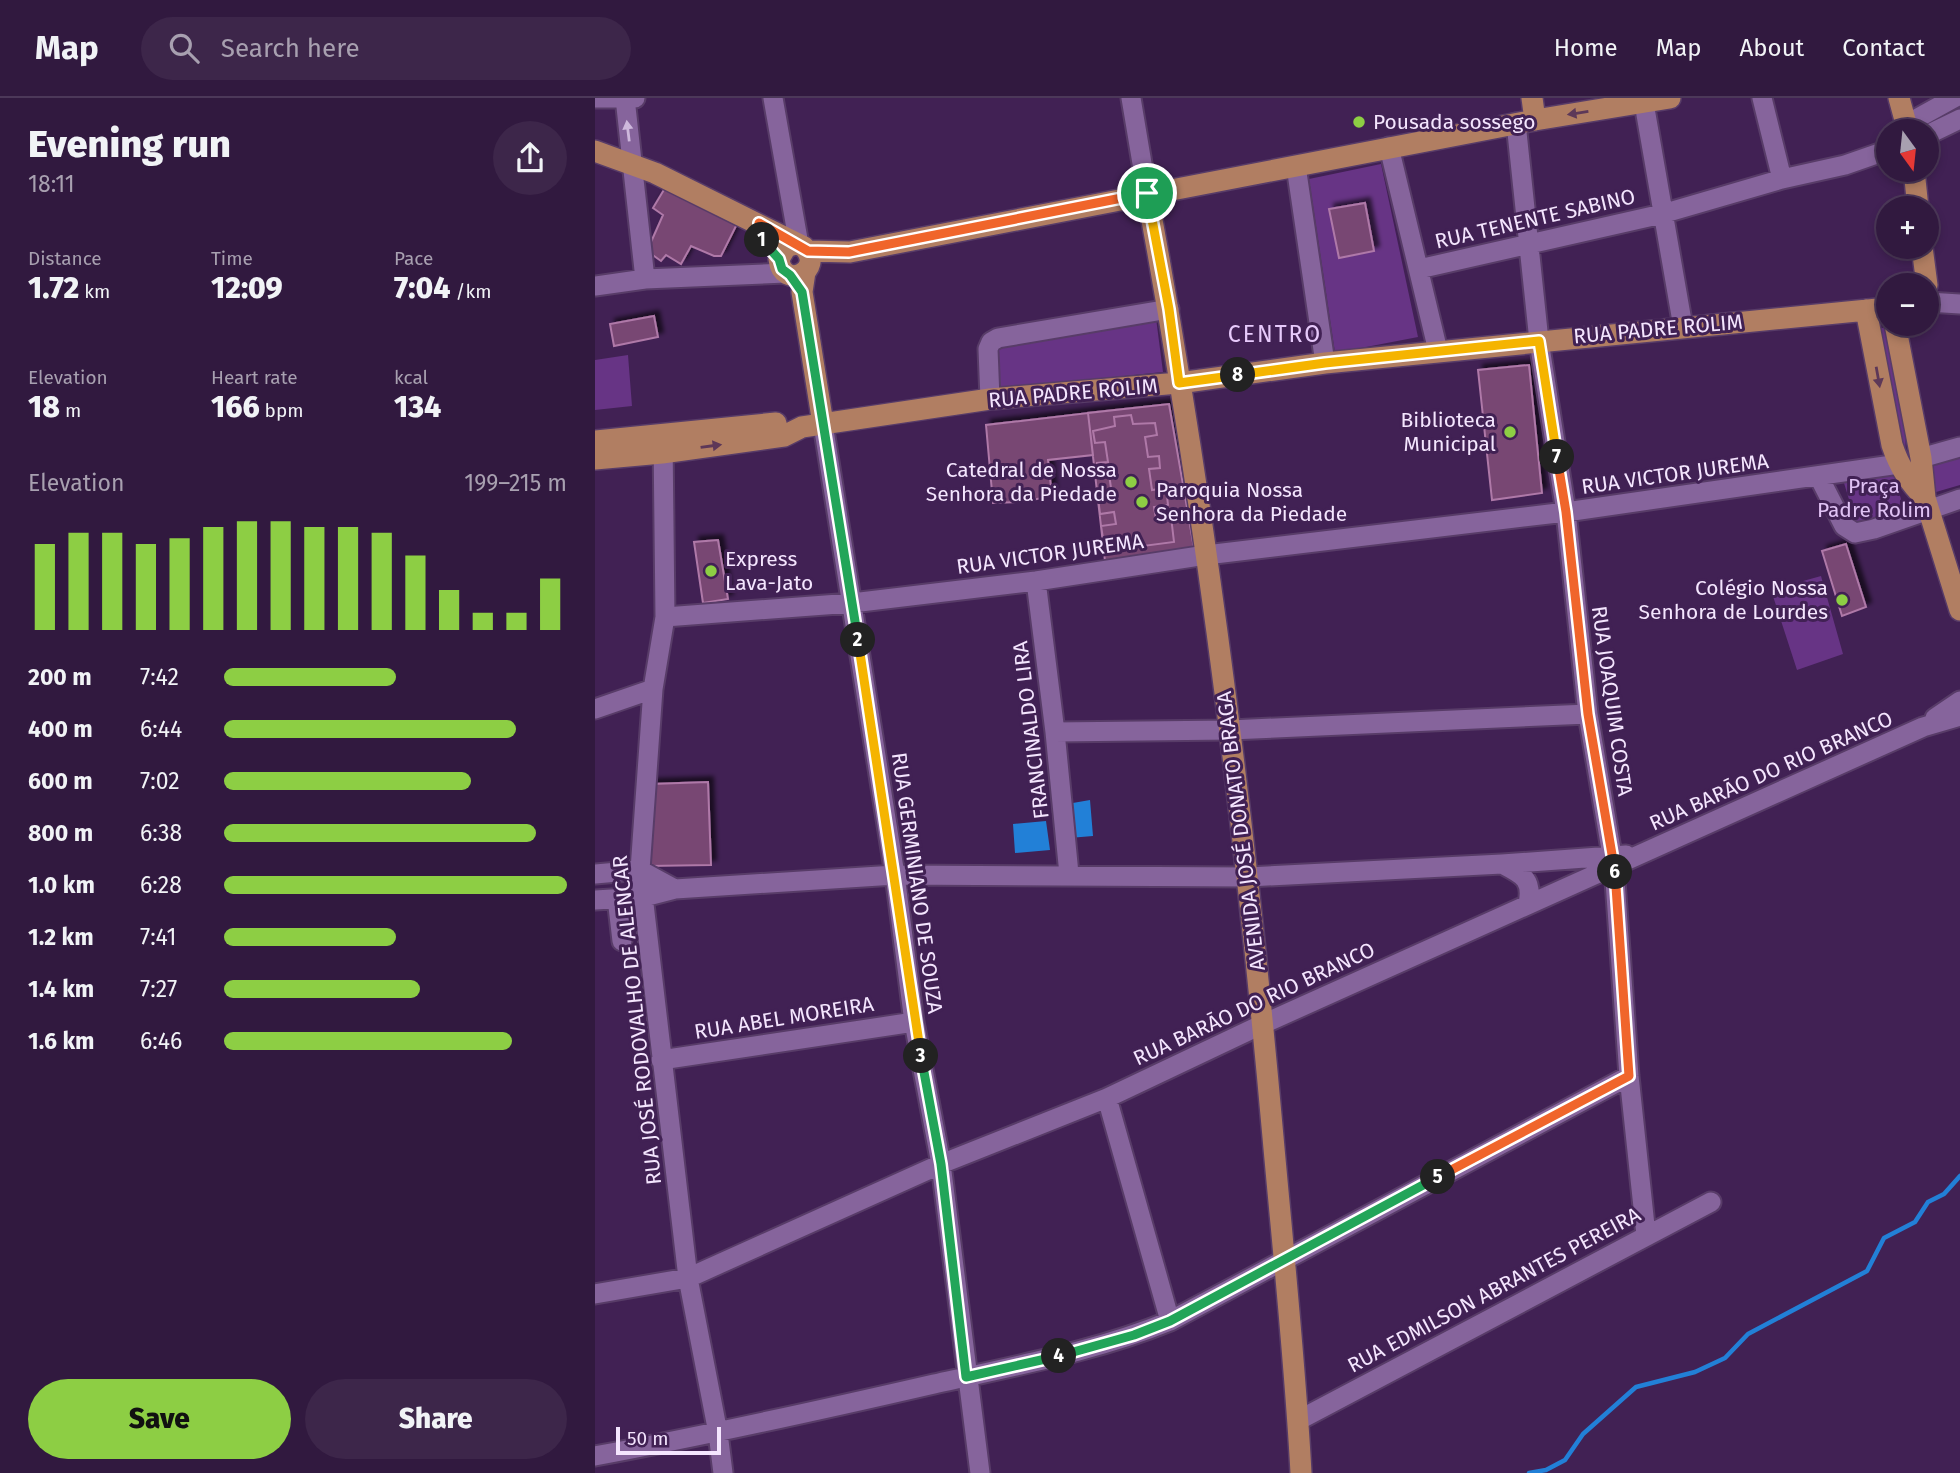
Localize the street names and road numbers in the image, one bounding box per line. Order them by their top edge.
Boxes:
street label: RUA TENENTE SABINO [1432,183,1638,255]
street label: RUA PADRE ROLIM [1572,309,1744,349]
street label: RUA PADRE ROLIM [987,373,1159,413]
street label: RUA VICTOR JUREMA [1580,448,1770,500]
street label: RUA VICTOR JUREMA [955,528,1145,580]
street label: RUA JOAQUIM COSTA [1586,604,1638,798]
street label: FRANCINALDO LIRA [1007,639,1055,821]
street label: AVENIDA JOSÉ DONATO BRAGA [1211,690,1271,972]
street label: RUA BARĀO DO RIO BRANCO [1645,706,1897,836]
street label: RUA GERMINIANO DE SOUZA [886,751,948,1015]
street label: RUA JOSÉ RODOVALHO DE ALENCAR [607,854,667,1186]
street label: RUA BARĀO DO RIO BRANCO [1129,937,1379,1071]
street label: RUA ABEL MOREIRA [692,991,876,1045]
street label: RUA EDMILSON ABRANTES PEREIRA [1343,1202,1645,1378]

